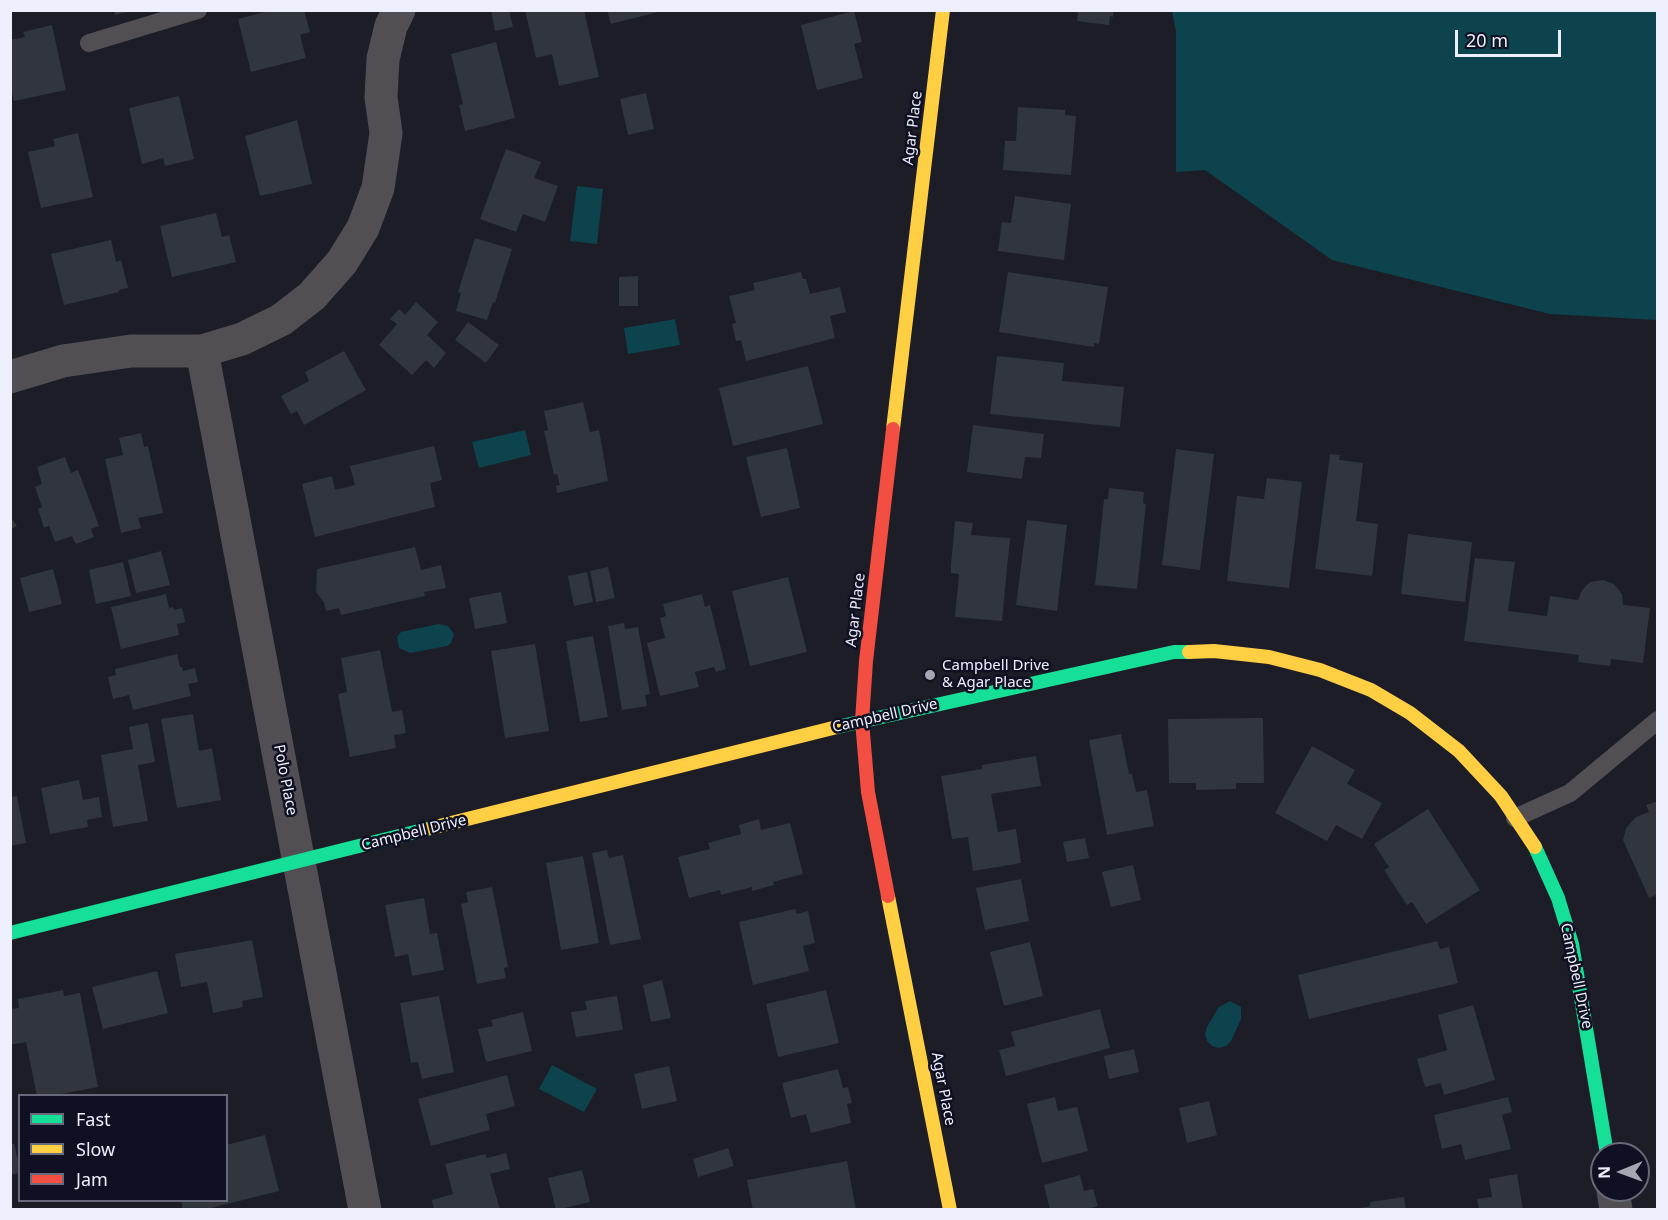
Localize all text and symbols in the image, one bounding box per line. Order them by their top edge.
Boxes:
scale bar [1458,18,1564,56]
text: 20 m [1466,28,1508,52]
street label: Agar Place [900,90,926,166]
street label: Agar Place [843,572,869,648]
place label: Campbell Drive & Agar Place [942,657,1050,692]
marker: Campbell Drive & Agar Place [923,668,937,682]
street label: Campbell Drive [831,695,939,737]
street label: Polo Place [269,743,301,817]
street label: Campbell Drive [360,811,468,855]
street label: Campbell Drive [1556,922,1596,1030]
street label: Agar Place [927,1051,959,1127]
legend [18,1094,228,1202]
text: Fast [76,1107,111,1131]
text: Slow [76,1137,115,1161]
north arrow [1590,1142,1650,1202]
text: N [1593,1166,1615,1179]
text: Jam [76,1167,108,1191]

